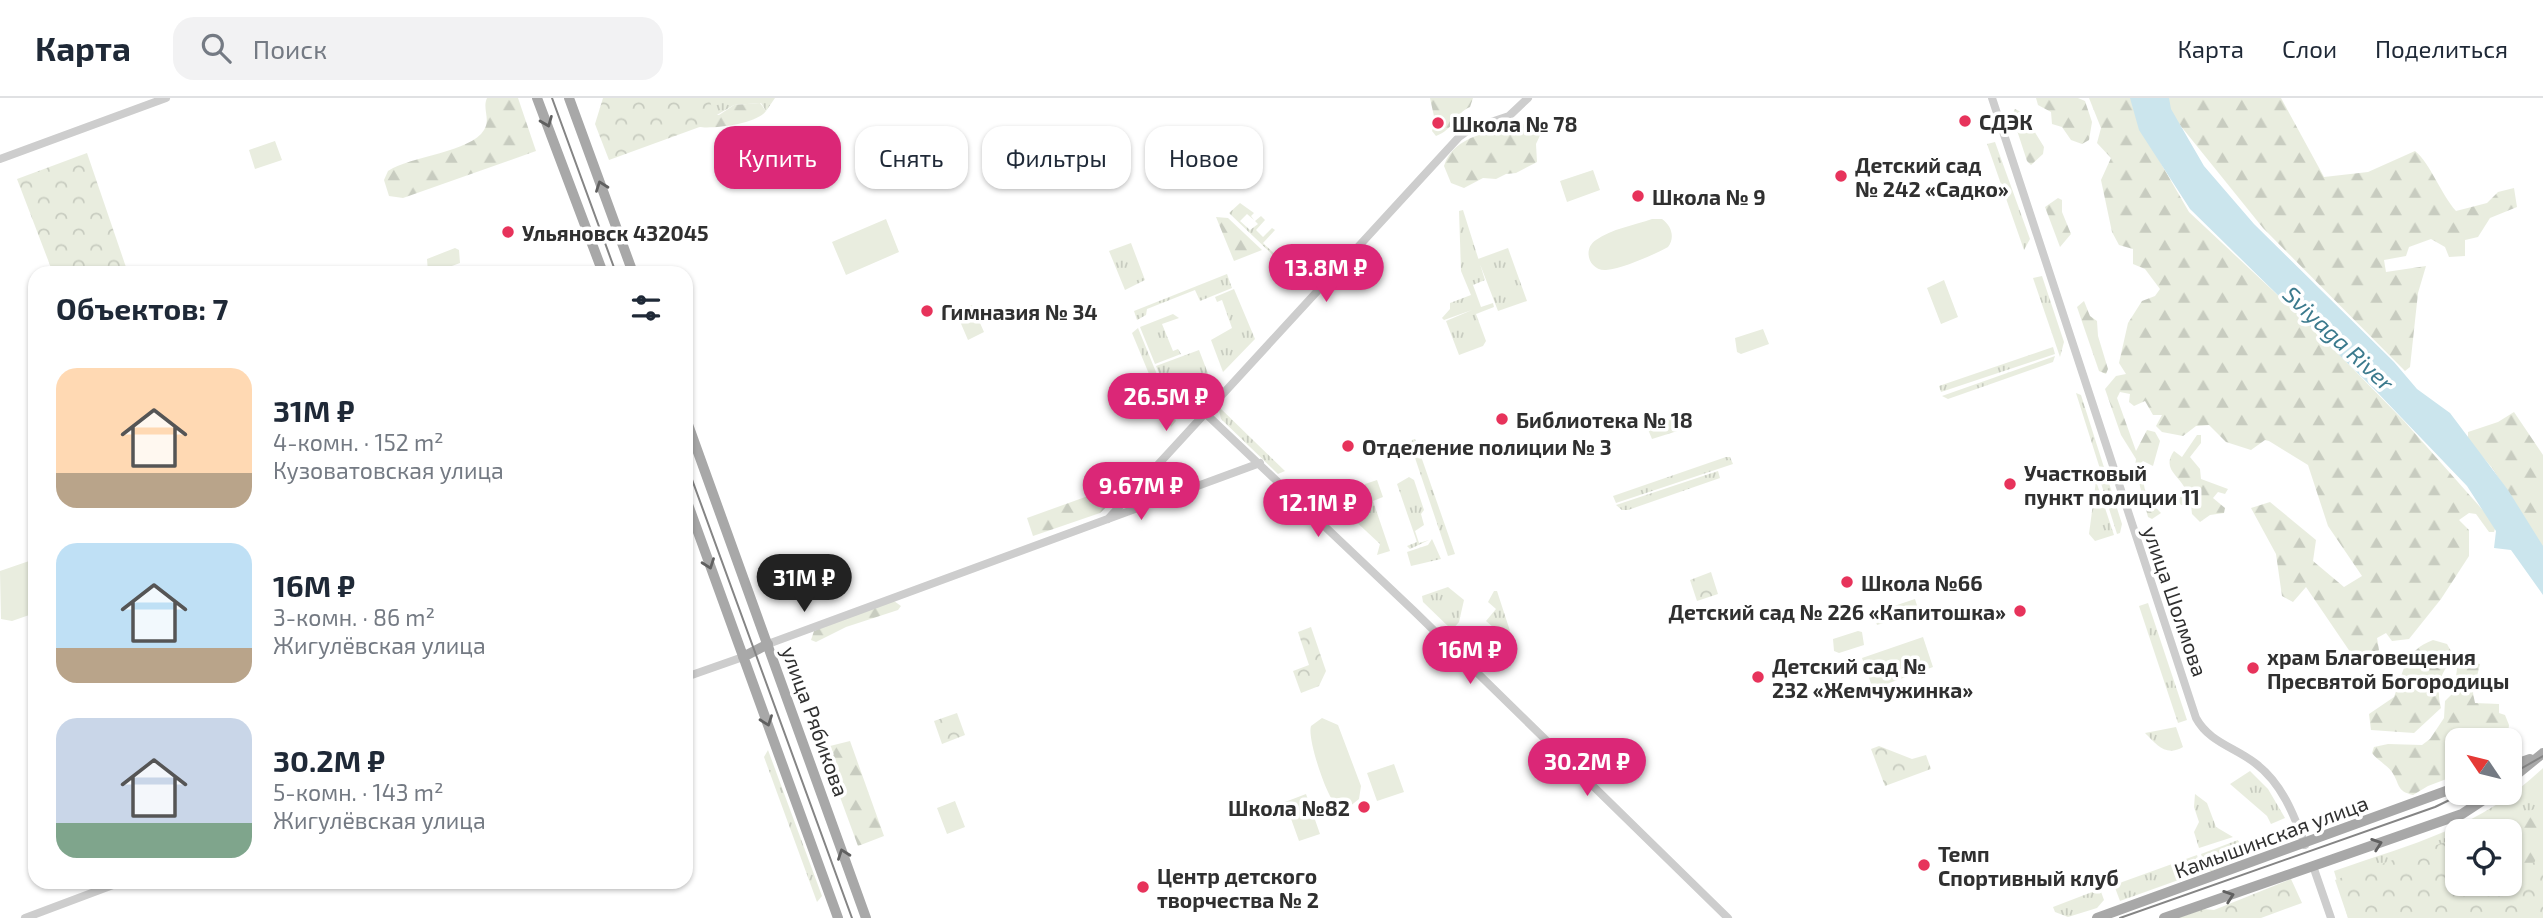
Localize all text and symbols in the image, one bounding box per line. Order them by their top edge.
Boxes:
search box [173,17,663,80]
text: Карта [35,28,131,68]
icon: search [197,29,235,67]
text: Поиск [253,33,327,64]
text: Карта [2177,34,2244,63]
text: Слои [2282,34,2337,63]
text: Поделиться [2375,34,2508,63]
place label: СДЭК [1979,109,2033,134]
place label: Школа № 78 [1452,111,1577,136]
marker: СДЭК [1957,113,1973,129]
one-way arrow [539,115,553,127]
marker: Школа № 78 [1430,115,1446,131]
chip: Купить [714,126,841,189]
chip: Снять [855,126,968,189]
chip: Фильтры [982,126,1131,189]
chip: Новое [1145,126,1263,189]
place label: Детский сад № 242 «Садко» [1855,152,2009,201]
marker: Детский сад № 242 «Садко» [1833,168,1849,184]
one-way arrow [595,180,609,192]
place label: Школа № 9 [1652,184,1766,209]
marker: Школа № 9 [1630,188,1646,204]
place label: Ульяновск 432045 [522,220,709,245]
marker: Ульяновск 432045 [500,224,516,240]
pin: 13.8M ₽ [1261,244,1391,304]
text: 13.8M ₽ [1285,253,1367,281]
water label: Sviyaga River [2278,280,2401,397]
icon: filters [627,289,665,327]
text: Объектов: 7 [56,290,228,326]
place label: Гимназия № 34 [941,299,1098,324]
marker: Гимназия № 34 [919,303,935,319]
pin: 26.5M ₽ [1101,374,1231,433]
text: 26.5M ₽ [1124,382,1208,410]
text: 31M ₽ [273,392,355,428]
icon: home [112,396,196,480]
place label: Библиотека № 18 [1516,407,1693,432]
marker: Библиотека № 18 [1494,411,1510,427]
text: 4-комн. · 152 m² [273,428,444,456]
place label: Отделение полиции № 3 [1362,434,1612,459]
marker: Отделение полиции № 3 [1340,438,1356,454]
text: Кузоватовская улица [273,456,504,484]
place label: Участковый пункт полиции 11 [2024,460,2200,509]
pin: 9.67M ₽ [1076,462,1206,522]
text: 9.67M ₽ [1099,471,1183,499]
marker: Участковый пункт полиции 11 [2002,476,2018,492]
pin: 12.1M ₽ [1253,480,1383,539]
text: 12.1M ₽ [1279,488,1357,516]
street label: улица Шолмова [2138,523,2213,680]
pin: 31M ₽ [755,554,853,614]
one-way arrow [701,557,715,569]
text: 31M ₽ [773,563,835,591]
text: 16M ₽ [273,567,355,603]
place label: Школа №66 [1861,570,1983,595]
icon: home [112,571,196,655]
marker: Школа №66 [1839,574,1855,590]
place label: Детский сад № 226 «Капитошка» [1668,599,2006,624]
text: 3-комн. · 86 m² [273,603,435,631]
marker: Детский сад № 226 «Капитошка» [2012,603,2028,619]
pin: 16M ₽ [1421,626,1519,686]
text: Жигулёвская улица [273,631,486,659]
text: 16M ₽ [1438,635,1502,663]
street label: улица Рябикова [776,643,855,800]
place label: храм Благовещения Пресвятой Богородицы [2267,644,2509,693]
place label: Детский сад № 232 «Жемчужинка» [1772,653,1973,702]
marker: храм Благовещения Пресвятой Богородицы [2245,660,2261,676]
marker: Детский сад № 232 «Жемчужинка» [1750,669,1766,685]
one-way arrow [758,714,772,726]
north arrow [2445,728,2522,805]
map controls [2445,728,2522,896]
pin: 30.2M ₽ [1522,738,1652,798]
text: 30.2M ₽ [273,742,385,778]
icon: home [112,746,196,830]
text: 30.2M ₽ [1544,747,1630,775]
text: 5-комн. · 143 m² [273,778,443,806]
street label: Камышинская улица [2171,789,2372,884]
place label: Школа №82 [1228,795,1350,820]
marker: Школа №82 [1356,799,1372,815]
text: Жигулёвская улица [273,806,486,834]
button: locate [2445,819,2522,896]
one-way arrow [2370,838,2383,852]
place label: Темп Спортивный клуб [1938,841,2119,890]
one-way arrow [837,848,851,860]
marker: Темп Спортивный клуб [1916,857,1932,873]
place label: Центр детского творчества № 2 [1157,863,1319,912]
marker: Центр детского творчества № 2 [1135,879,1151,895]
one-way arrow [2222,890,2234,904]

